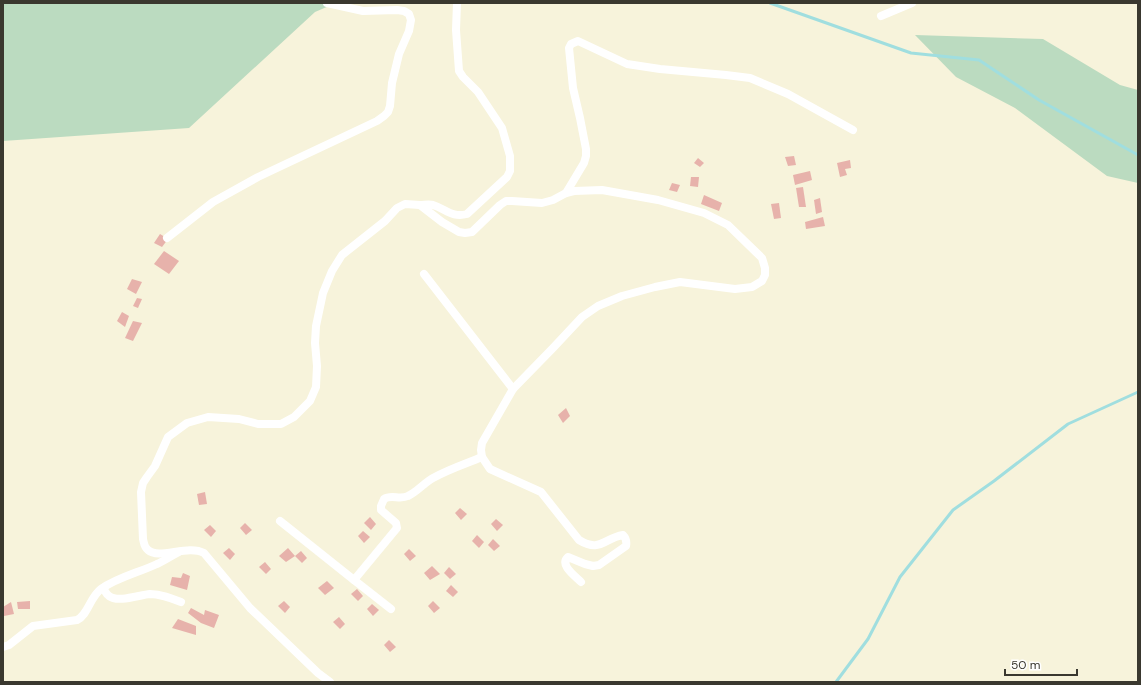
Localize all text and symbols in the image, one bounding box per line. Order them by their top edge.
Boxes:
scale bar [1005,651,1077,677]
text: 50 m [1011,657,1040,673]

